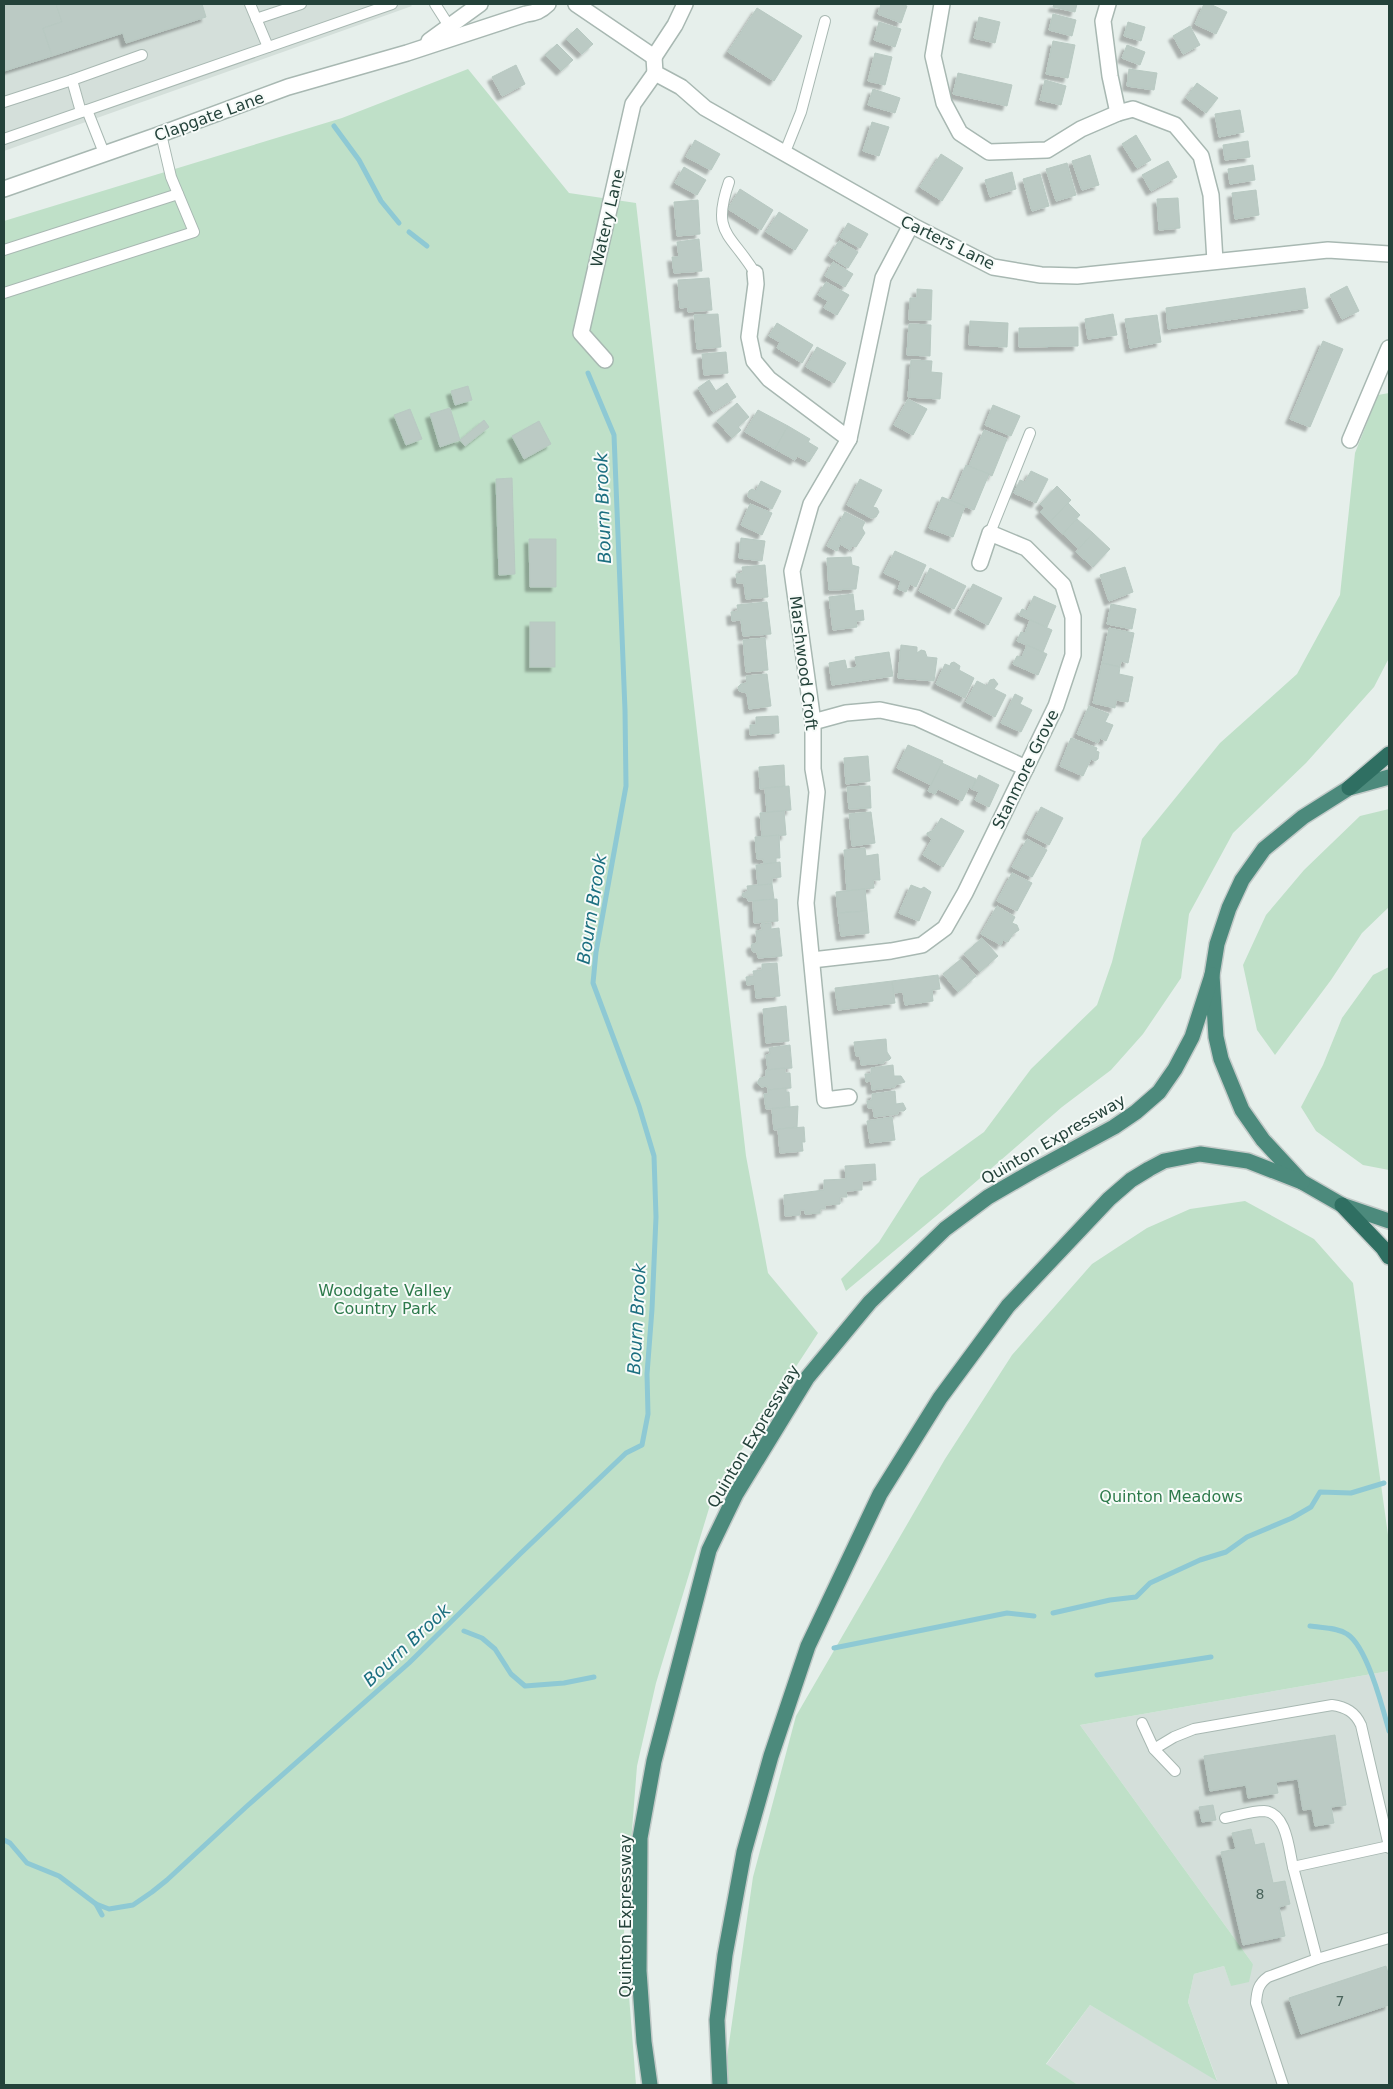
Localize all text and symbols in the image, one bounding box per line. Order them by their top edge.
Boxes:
street label: Clapgate Lane [152,88,267,145]
street label: Watery Lane [587,167,628,269]
street label: Carters Lane [898,211,998,273]
water label: Bourn Brook [590,450,615,564]
street label: Marshwood Croft [786,595,821,731]
street label: Stanmore Grove [988,706,1063,832]
water label: Bourn Brook [572,851,611,966]
street label: Quinton Expressway [978,1090,1129,1189]
water label: Bourn Brook [623,1261,650,1375]
park label: Woodgate Valley Country Park [318,1281,452,1318]
street label: Quinton Expressway [703,1361,804,1511]
park label: Quinton Meadows [1099,1487,1243,1506]
water label: Bourn Brook [359,1598,456,1690]
street label: Quinton Expressway [616,1834,635,1998]
house number: 8 [1256,1886,1264,1902]
house number: 7 [1336,1993,1344,2009]

